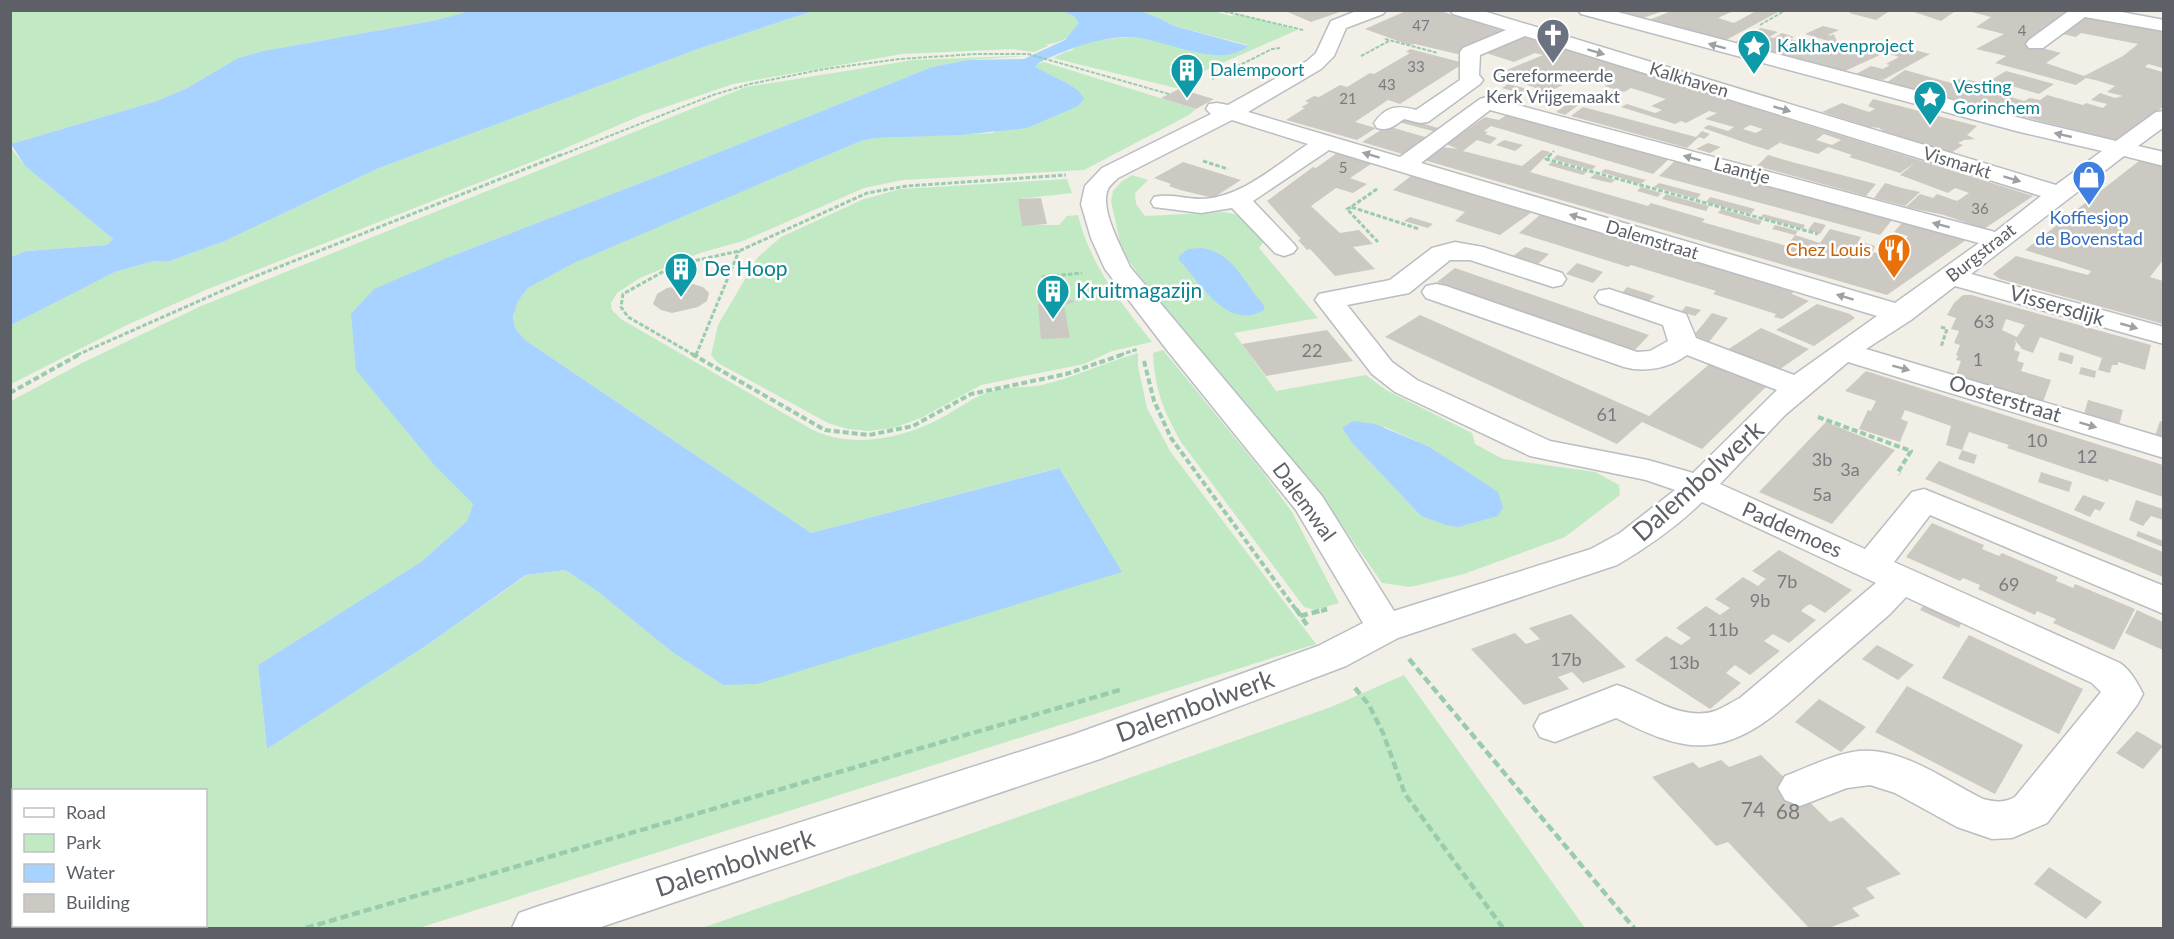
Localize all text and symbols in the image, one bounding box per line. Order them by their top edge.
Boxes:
house number: 47 [1412,16,1430,34]
church icon: Gereformeerde Kerk Vrijgemaakt [1535,17,1571,64]
house number: 4 [2018,21,2027,39]
place icon: Kalkhavenproject [1736,28,1772,75]
place label: Kalkhavenproject [1777,34,1914,56]
one-way arrow [1708,41,1726,51]
one-way arrow [1587,48,1605,57]
building icon: Dalempoort [1169,52,1205,99]
house number: 33 [1407,57,1425,75]
street label: Kalkhaven [1647,57,1732,101]
place label: Dalempoort [1210,58,1305,80]
place label: Gereformeerde Kerk Vrijgemaakt [1486,64,1620,107]
house number: 43 [1378,75,1396,93]
place label: Vesting Gorinchem [1953,75,2040,118]
place icon: Vesting Gorinchem [1912,79,1948,126]
house number: 21 [1339,89,1357,107]
one-way arrow [1773,105,1791,114]
one-way arrow [2054,129,2072,139]
street label: Vismarkt [1921,141,1995,183]
one-way arrow [1362,150,1380,159]
one-way arrow [1683,152,1701,162]
street label: Laantje [1712,152,1773,188]
house number: 5 [1339,158,1347,176]
shop icon: Koffiesjop de Bovenstad [2071,159,2107,206]
one-way arrow [2003,175,2021,184]
house number: 36 [1971,199,1989,217]
place label: Koffiesjop de Bovenstad [2035,206,2143,249]
one-way arrow [1569,212,1587,221]
street label: Dalemstraat [1603,215,1702,264]
street label: Burgstraat [1941,218,2020,286]
one-way arrow [1932,219,1950,229]
restaurant icon: Chez Louis [1876,232,1912,279]
place label: Chez Louis [1786,238,1871,260]
building icon: De Hoop [663,251,699,298]
place label: De Hoop [704,255,788,280]
building icon: Kruitmagazijn [1035,273,1071,320]
place label: Kruitmagazijn [1076,277,1202,302]
street label: Vissersdijk [2007,279,2108,330]
one-way arrow [1836,292,1854,302]
house number: 63 [1974,310,1994,332]
one-way arrow [2120,322,2138,332]
house number: 22 [1302,339,1322,361]
house number: 1 [1973,348,1983,370]
one-way arrow [1892,364,1910,374]
street label: Oosterstraat [1946,369,2065,427]
house number: 61 [1597,403,1617,425]
street label: Dalembolwerk [1625,412,1770,548]
one-way arrow [2079,421,2097,430]
house number: 10 [2027,429,2047,451]
house number: 12 [2077,445,2097,467]
house number: 3b [1812,448,1832,470]
street label: Dalemwal [1268,457,1342,545]
house number: 3a [1840,458,1860,480]
house number: 5a [1812,483,1832,505]
street label: Paddemoes [1739,496,1846,562]
house number: 7b [1777,570,1797,592]
house number: 69 [1999,573,2019,595]
house number: 9b [1750,589,1770,611]
house number: 11b [1708,618,1738,640]
house number: 17b [1551,648,1581,670]
house number: 13b [1669,651,1699,673]
street label: Dalembolwerk [1111,661,1279,748]
legend [12,789,207,927]
house number: 74 [1741,796,1765,821]
house number: 68 [1776,798,1800,823]
text: Road [66,801,106,823]
street label: Dalembolwerk [651,821,819,903]
text: Park [66,831,102,853]
text: Water [66,861,115,883]
text: Building [66,891,130,913]

